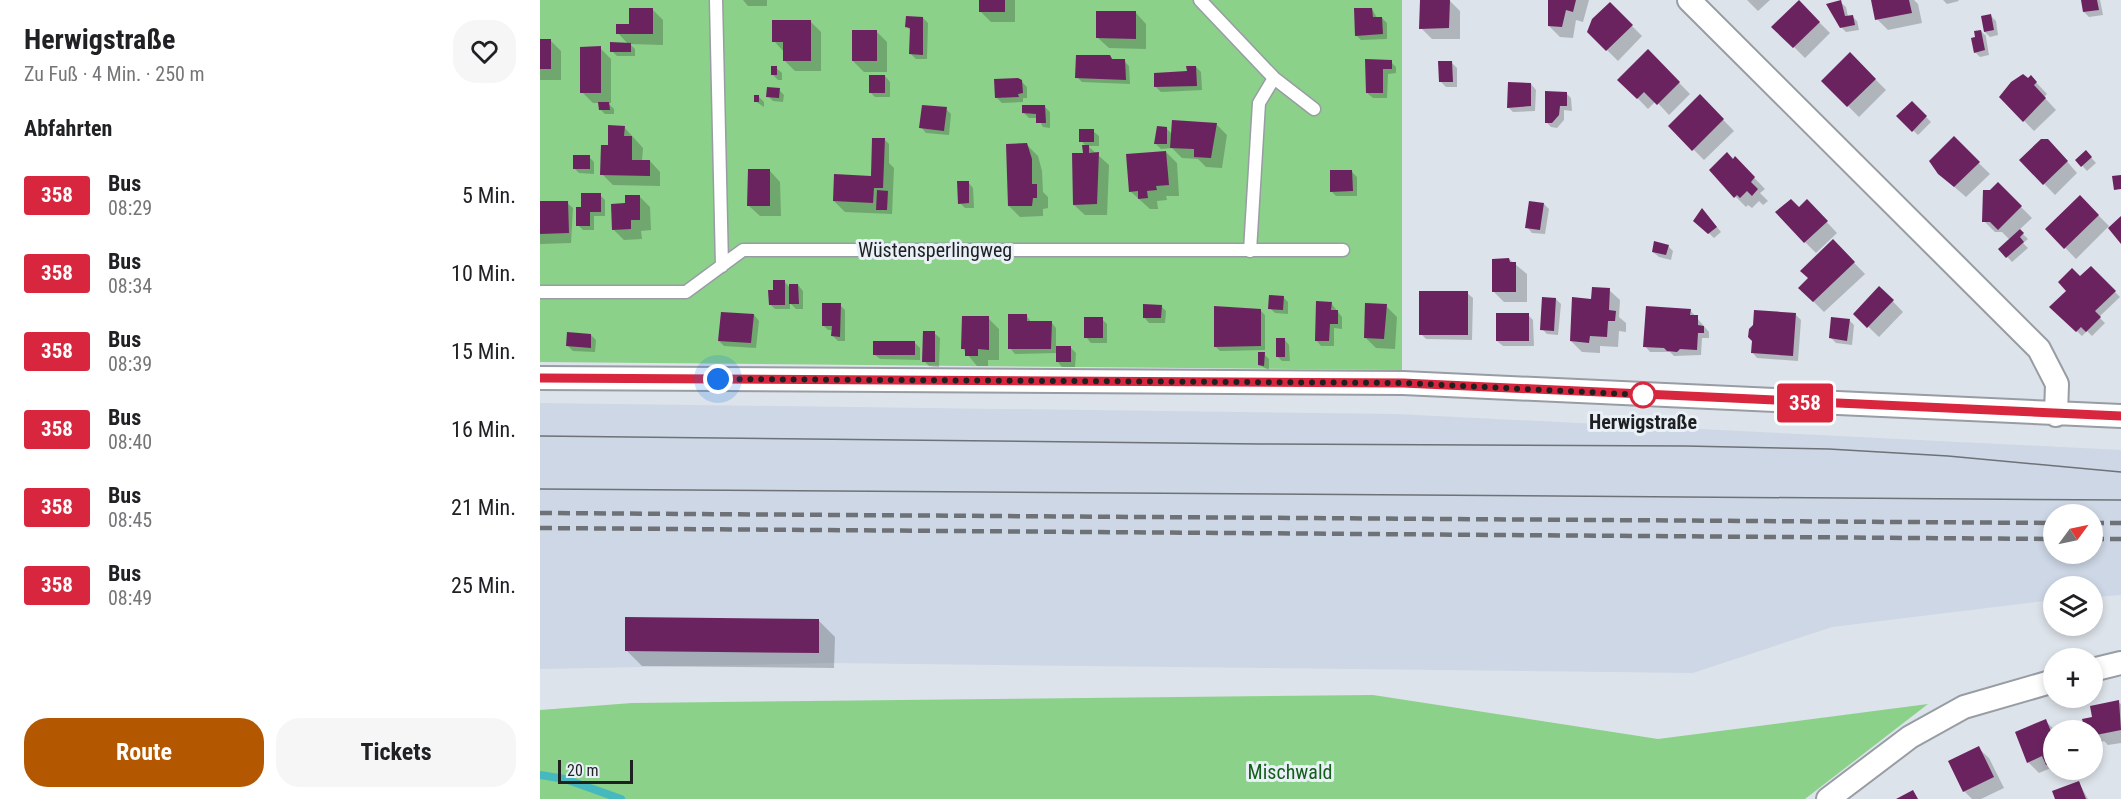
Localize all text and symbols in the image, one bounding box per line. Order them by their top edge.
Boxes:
button: heart [453,20,516,83]
text: Herwigstraße [24,23,175,56]
text: Zu Fuß · 4 Min. · 250 m [24,62,205,86]
text: Abfahrten [24,116,112,141]
text: Bus [108,171,141,196]
text: 358 [41,183,73,207]
text: 5 Min. [462,183,516,208]
text: 08:29 [108,196,152,220]
street label: Wüstensperlingweg [858,238,1012,262]
text: Bus [108,249,141,274]
text: 358 [41,261,73,285]
text: 10 Min. [451,261,516,286]
text: 08:34 [108,274,152,298]
text: Bus [108,327,141,352]
text: 358 [41,339,73,363]
text: 15 Min. [451,339,516,364]
text: 08:39 [108,352,152,376]
your location [703,364,733,394]
marker: Herwigstraße [1630,382,1656,408]
line badge: 358 [1770,384,1840,422]
text: 358 [1789,391,1821,415]
text: Bus [108,405,141,430]
place label: Herwigstraße [1589,410,1697,434]
text: 358 [41,417,73,441]
text: 16 Min. [451,417,516,442]
text: 08:40 [108,430,152,454]
text: Bus [108,483,141,508]
text: 358 [41,495,73,519]
text: 21 Min. [451,495,516,520]
north arrow [2043,504,2103,564]
map controls [2043,504,2103,780]
text: 08:45 [108,508,152,532]
text: Bus [108,561,141,586]
text: 358 [41,573,73,597]
text: 25 Min. [451,573,516,598]
button: layers [2043,576,2103,636]
text: 08:49 [108,586,152,610]
button: + [2043,648,2103,708]
button: Route [24,718,264,787]
button: Tickets [276,718,516,787]
button: − [2043,720,2103,780]
scale bar [558,757,633,784]
park label: Mischwald [1248,760,1332,784]
text: 20 m [567,761,599,780]

